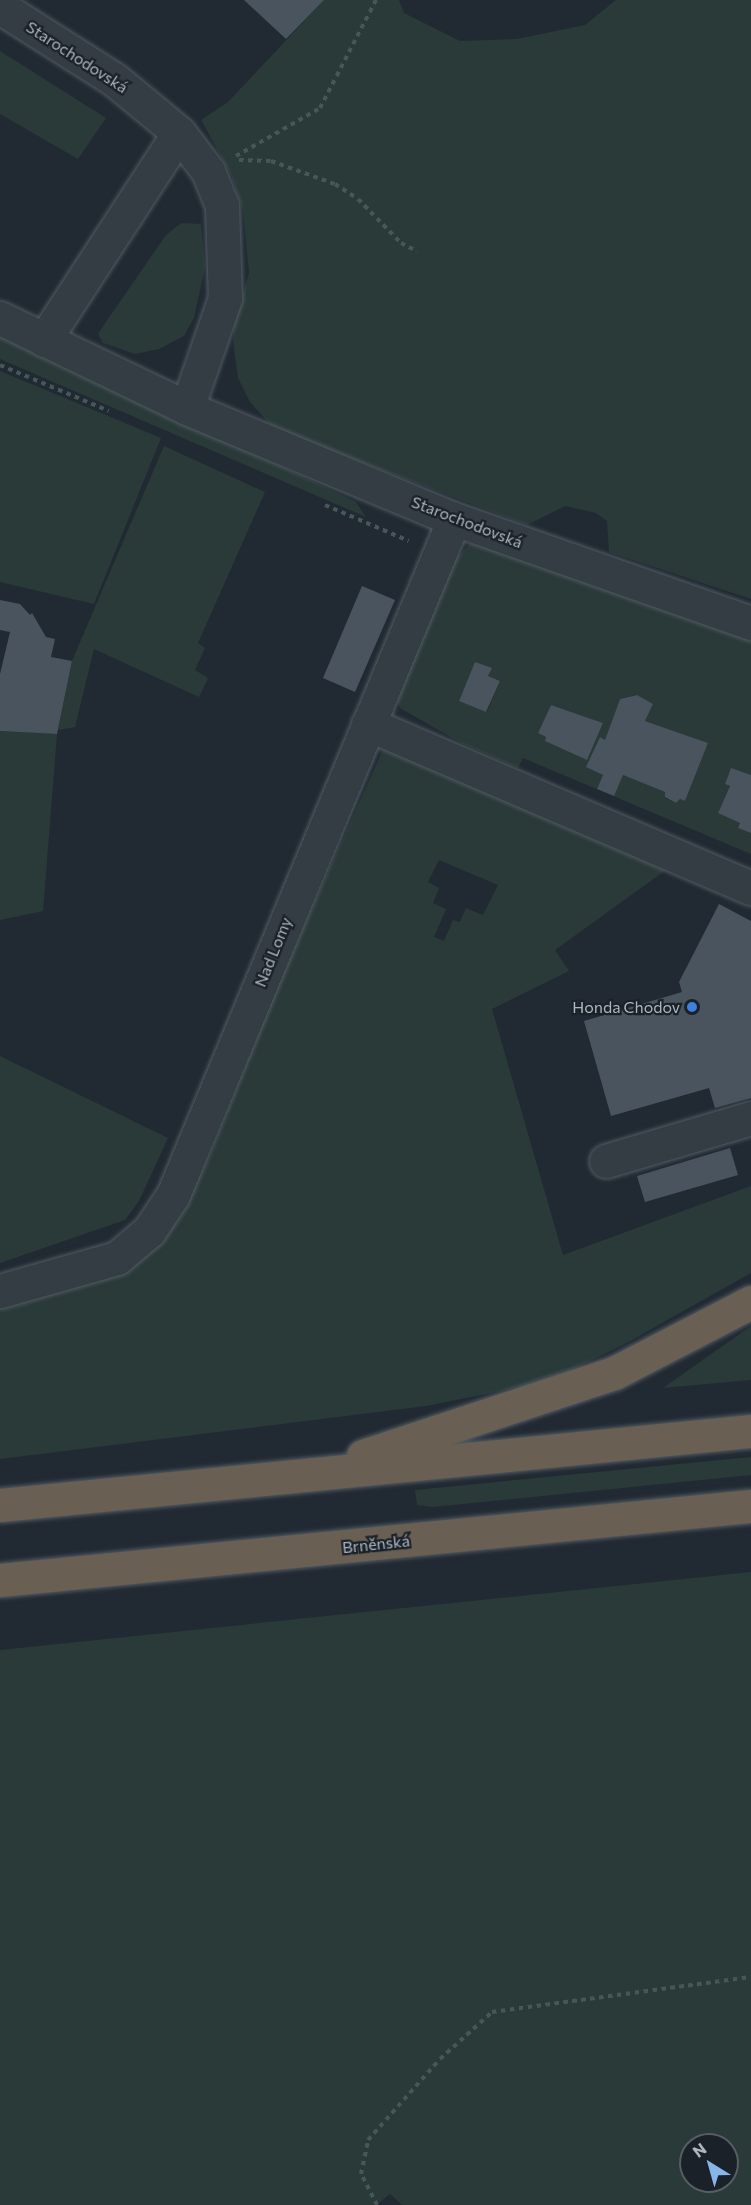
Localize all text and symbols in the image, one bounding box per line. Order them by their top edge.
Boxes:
street label: Starochodovská [23,17,131,97]
street label: Starochodovská [409,492,525,552]
street label: Nad Lomy [250,914,296,990]
place label: Honda Chodov [572,997,680,1017]
marker: Honda Chodov [685,1000,699,1014]
street label: Brněnská [341,1531,411,1557]
north arrow [679,2133,739,2193]
text: N [689,2139,710,2161]

